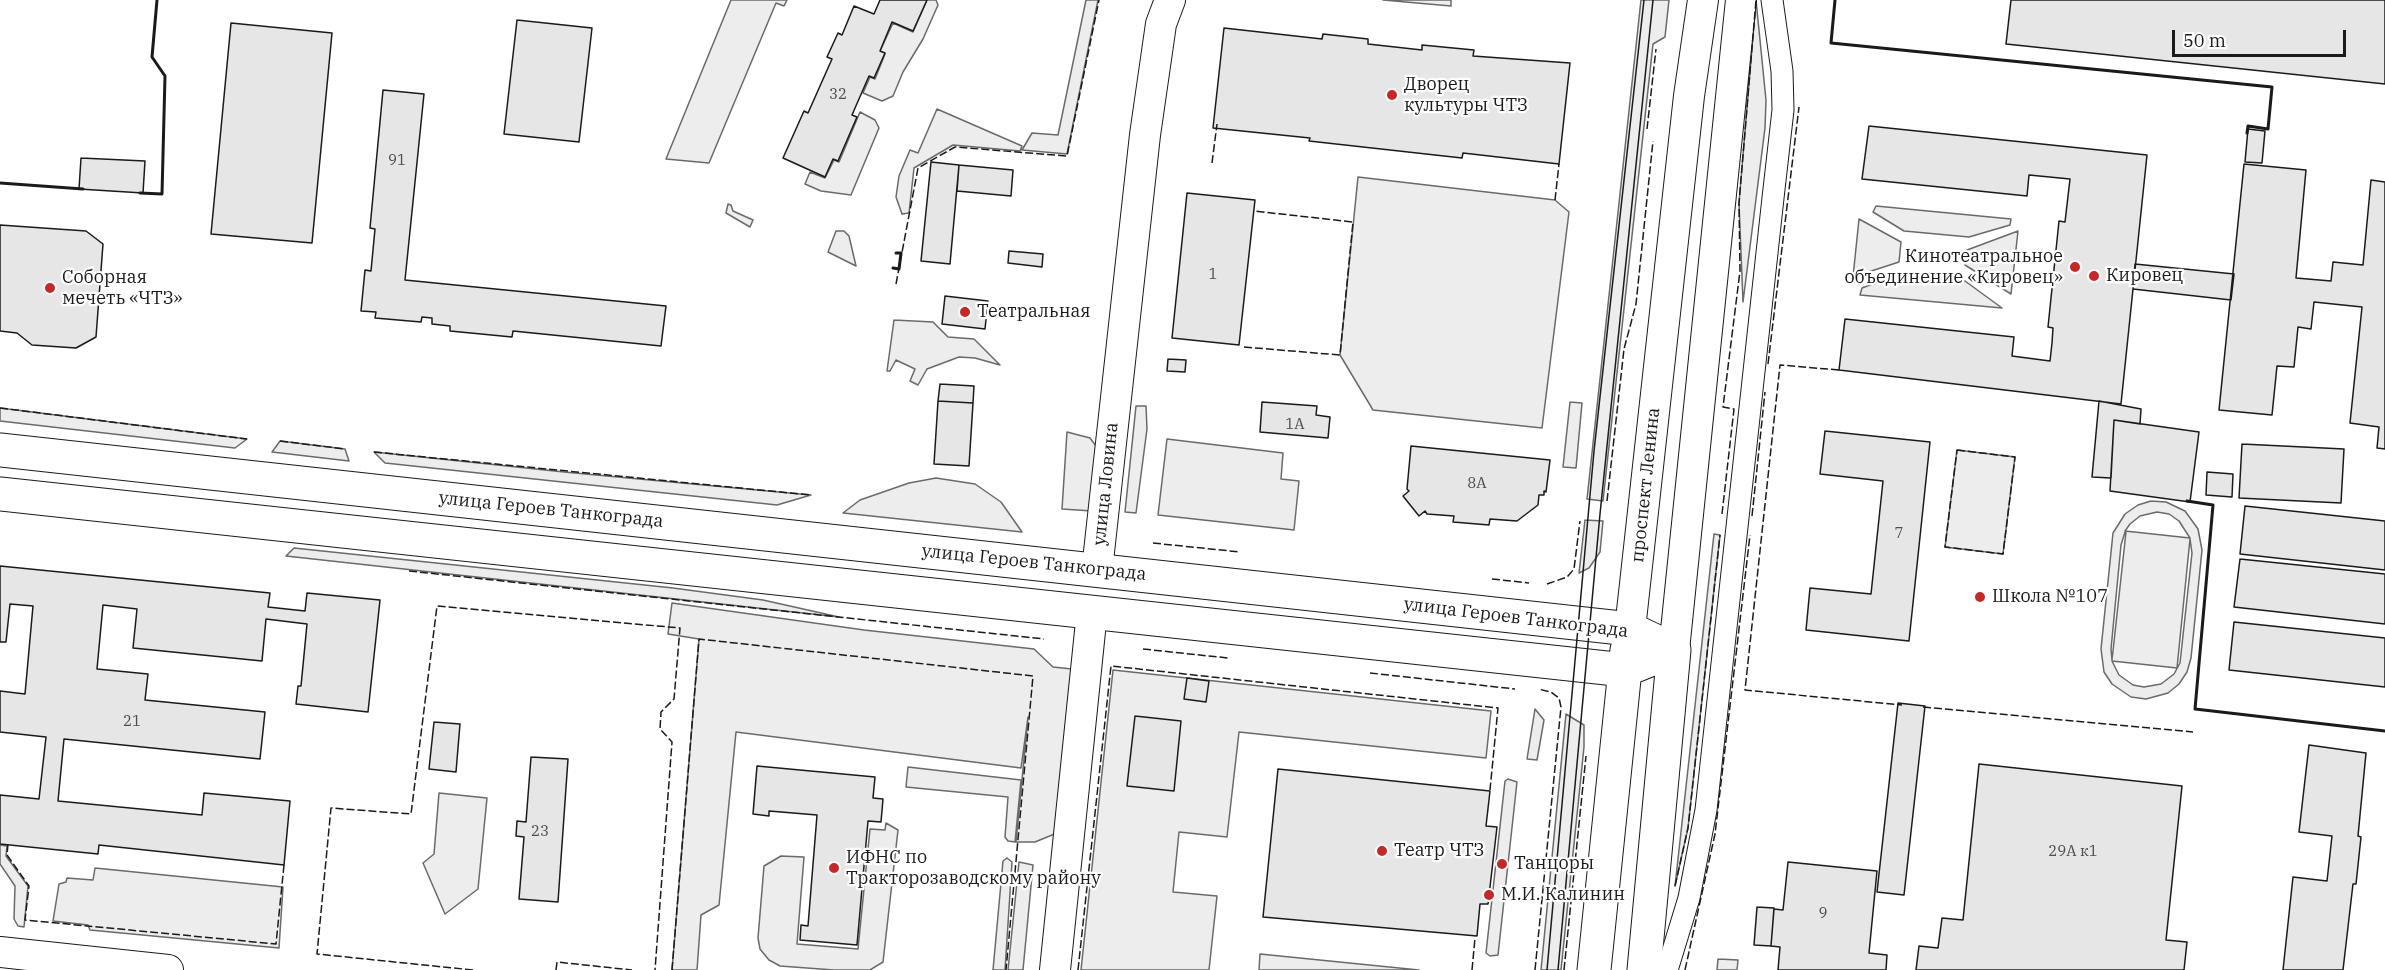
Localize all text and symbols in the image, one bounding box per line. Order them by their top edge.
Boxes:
scale bar [2175,18,2349,56]
text: 50 m [2183,29,2226,52]
place label: Дворец культуры ЧТЗ [1404,74,1528,116]
house number: 32 [829,86,847,104]
marker: Дворец культуры ЧТЗ [1385,88,1399,102]
house number: 91 [388,152,406,170]
place label: Кинотеатральное объединение «Кировец» [1844,246,2063,288]
marker: Кинотеатральное объединение «Кировец» [2068,260,2082,274]
place label: Кировец [2106,265,2183,287]
house number: 1 [1209,266,1217,284]
place label: Соборная мечеть «ЧТЗ» [62,267,183,310]
marker: Кировец [2087,269,2101,283]
marker: Соборная мечеть «ЧТЗ» [43,281,57,295]
place label: Театральная [977,301,1091,323]
marker: Театральная [958,305,972,319]
street label: проспект Ленина [1627,406,1665,564]
house number: 1А [1285,416,1305,434]
street label: улица Ловина [1089,421,1123,547]
house number: 8А [1467,475,1487,493]
street label: улица Героев Танкограда [438,487,664,533]
house number: 7 [1895,525,1903,543]
street label: улица Героев Танкограда [921,540,1147,586]
place label: Школа №107 [1992,586,2108,608]
marker: Школа №107 [1973,590,1987,604]
street label: улица Героев Танкограда [1403,594,1629,642]
house number: 21 [123,713,141,731]
house number: 23 [531,823,549,841]
place label: Театр ЧТЗ [1394,840,1484,862]
house number: 29А к1 [2048,843,2098,861]
marker: Театр ЧТЗ [1375,844,1389,858]
place label: ИФНС по Тракторозаводскому району [846,847,1101,890]
place label: Танцоры [1514,853,1594,875]
marker: Танцоры [1495,857,1509,871]
marker: ИФНС по Тракторозаводскому району [827,861,841,875]
place label: М.И. Калинин [1501,884,1625,906]
marker: М.И. Калинин [1482,888,1496,902]
house number: 9 [1819,905,1827,923]

